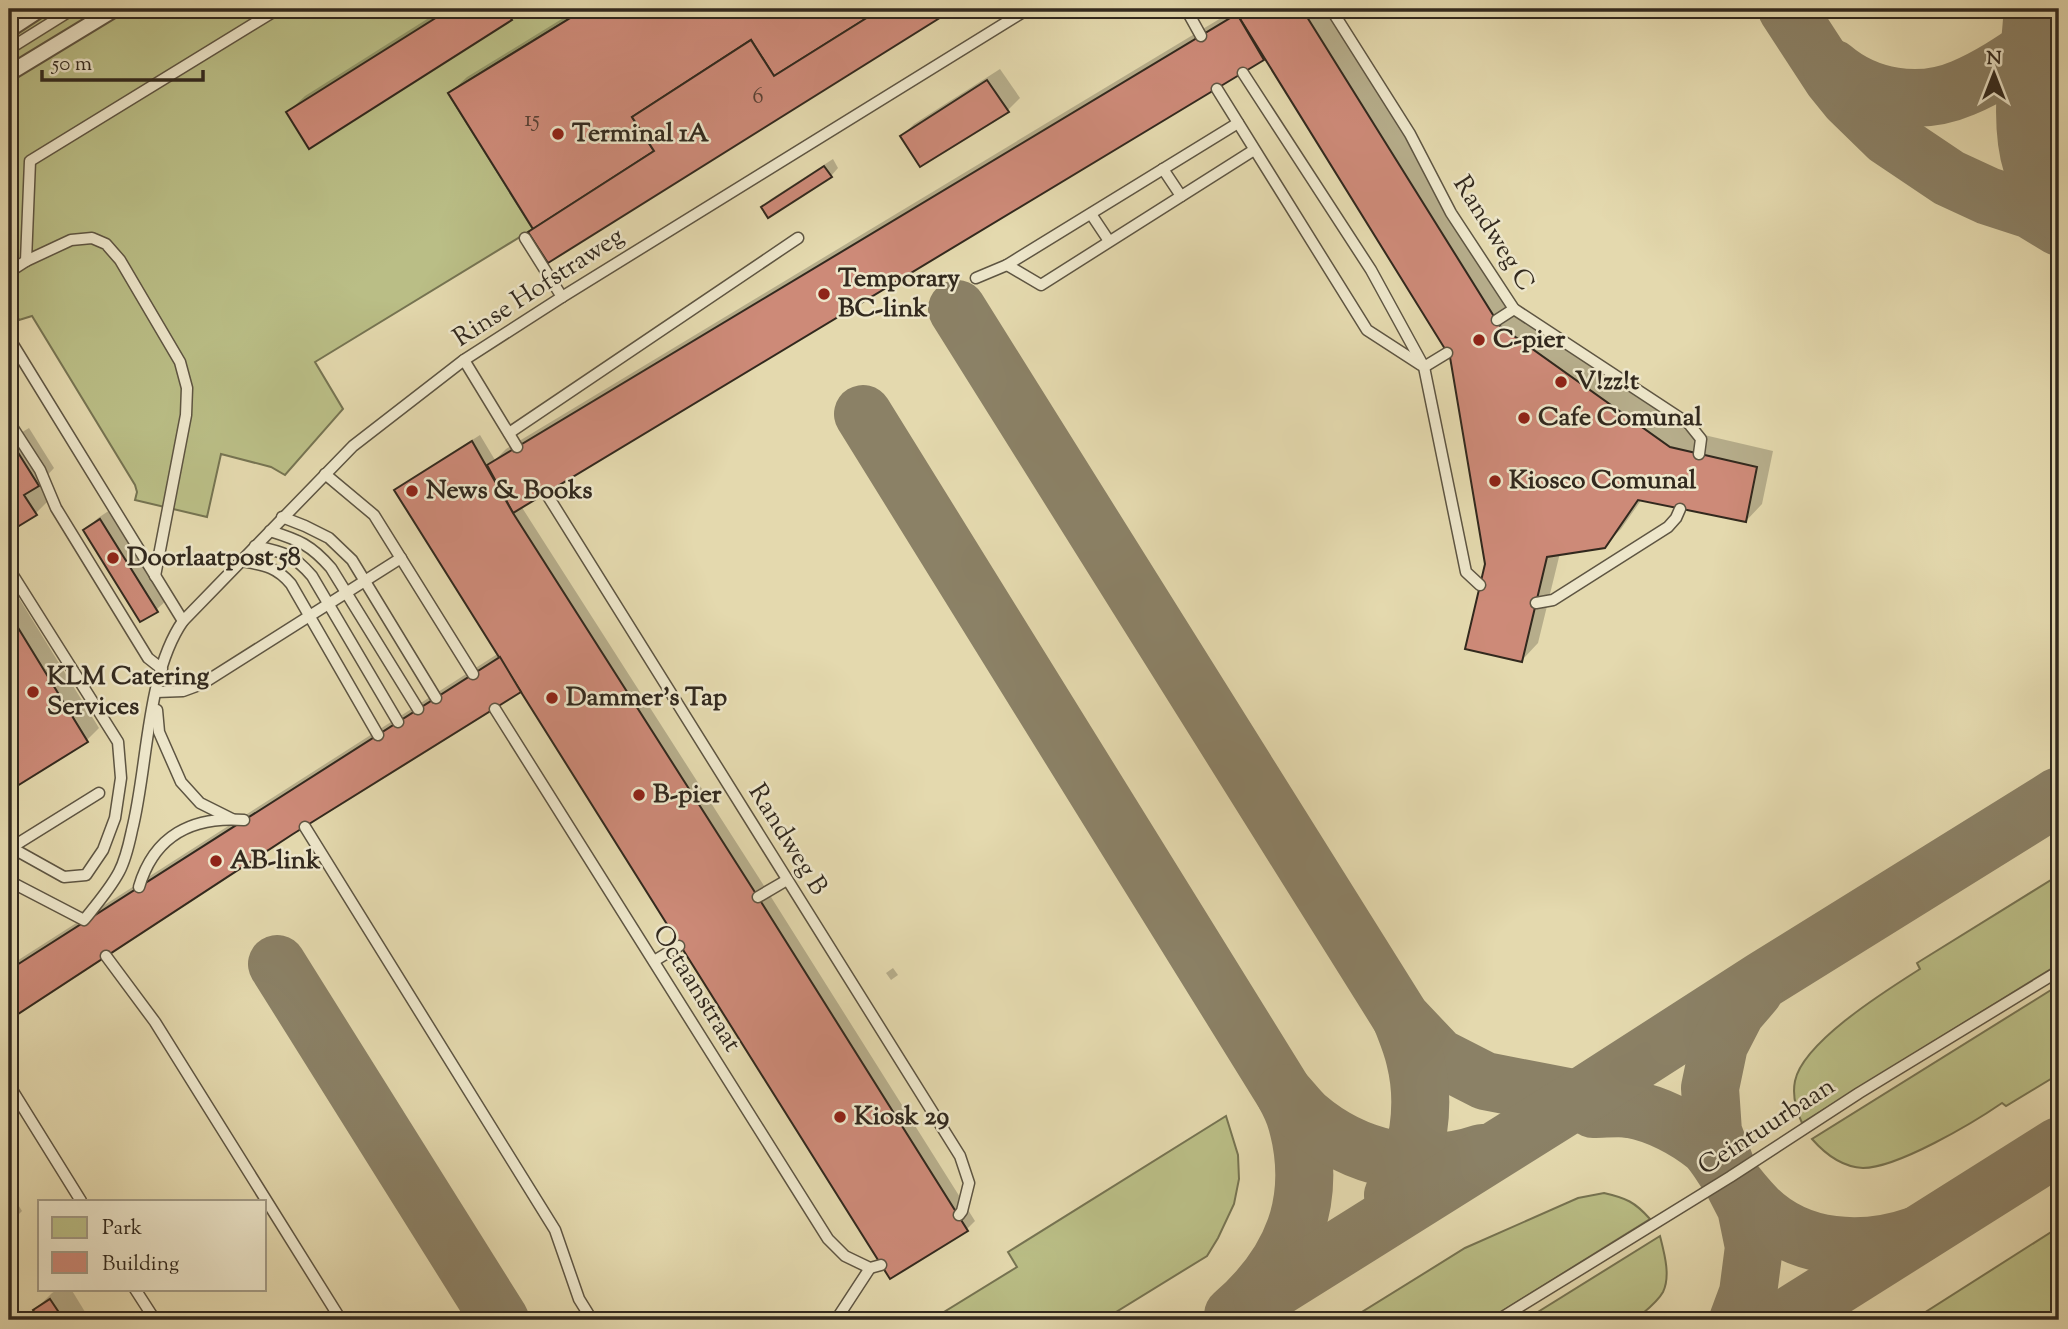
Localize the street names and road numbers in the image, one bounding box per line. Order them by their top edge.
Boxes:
street label: Randweg C [1443,169,1543,299]
street label: Rinse Hofstraweg [446,219,632,357]
street label: Randweg B [738,777,836,903]
street label: Octaanstraat [642,918,750,1060]
street label: Ceintuurbaan [1691,1069,1843,1185]

